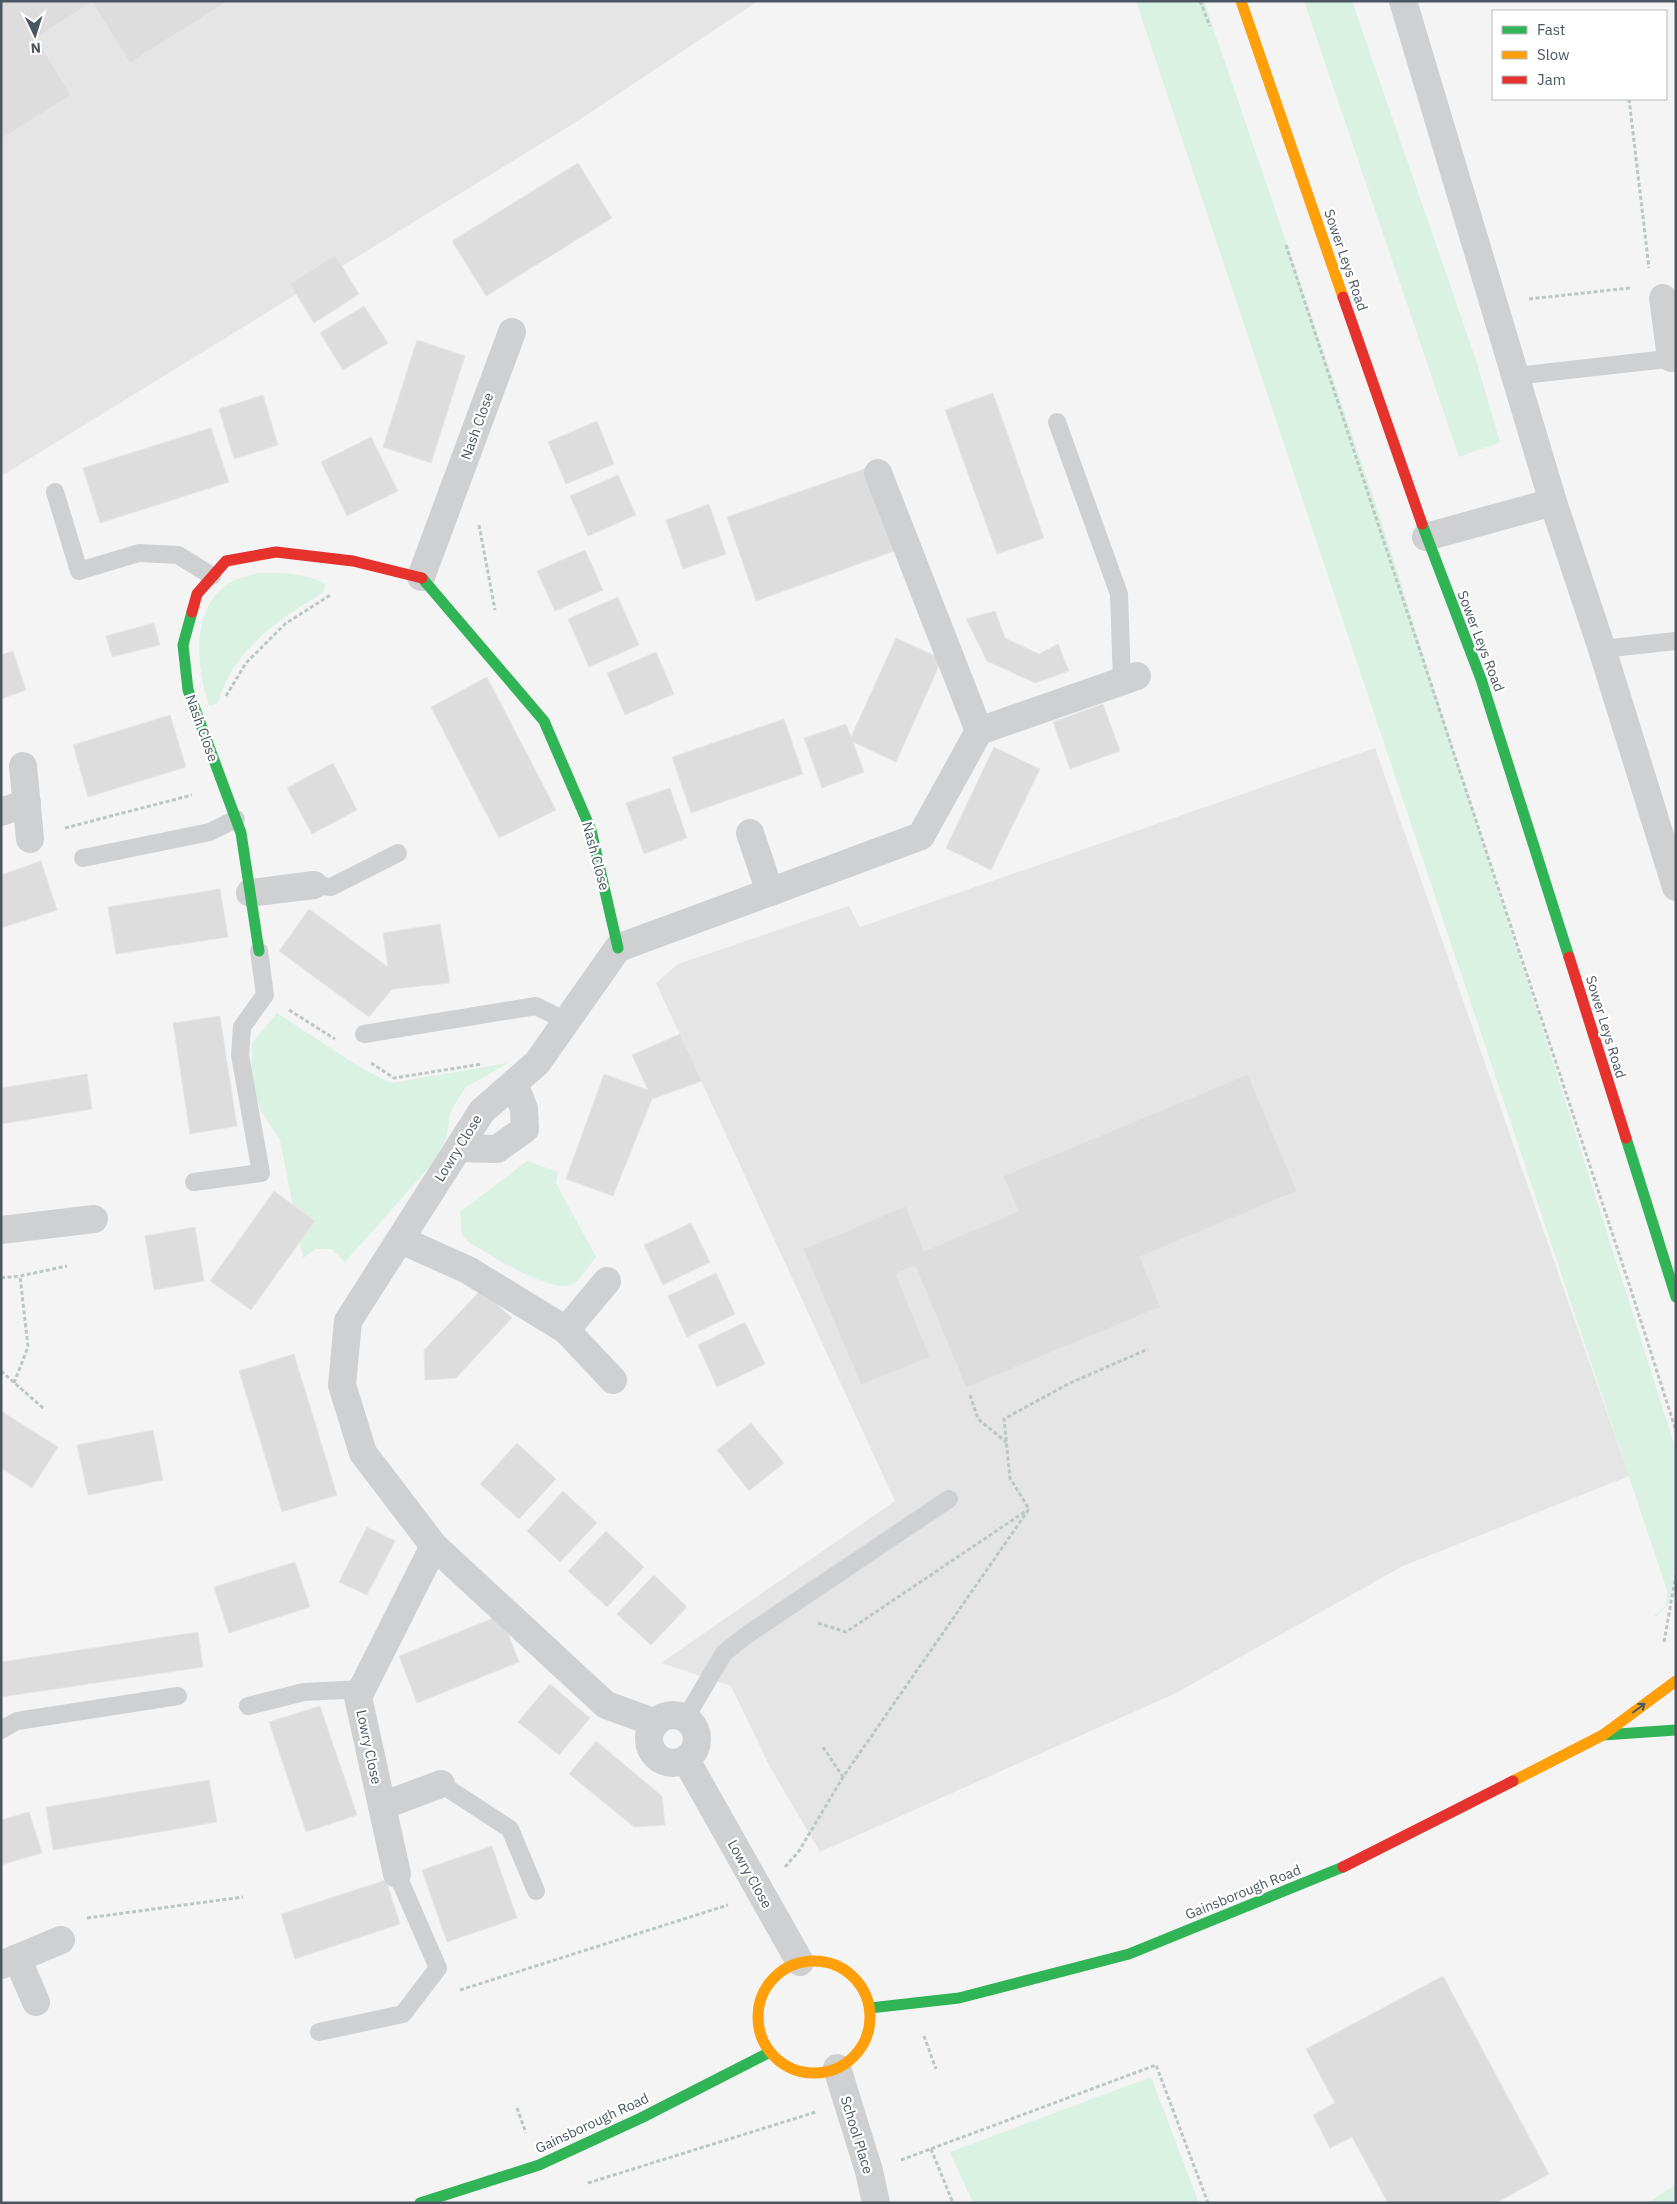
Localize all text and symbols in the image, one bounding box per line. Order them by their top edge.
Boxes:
north arrow [10,10,60,60]
legend [1492,10,1667,100]
text: Fast [1537,20,1565,39]
text: N [30,39,42,57]
text: Slow [1537,45,1570,64]
text: Jam [1537,70,1566,89]
street label: Sower Leys Road [1320,207,1372,313]
street label: Nash Close [457,390,498,462]
street label: Sower Leys Road [1454,588,1508,694]
street label: Nash Close [182,692,223,764]
street label: Nash Close [578,820,614,893]
street label: Sower Leys Road [1582,973,1630,1081]
street label: Lowry Close [430,1111,486,1185]
one-way arrow [1632,1703,1646,1713]
street label: Lowry Close [352,1708,386,1786]
street label: Lowry Close [724,1836,776,1912]
street label: Gainsborough Road [1183,1861,1303,1923]
street label: Gainsborough Road [532,2089,652,2157]
street label: School Place [837,2094,877,2176]

